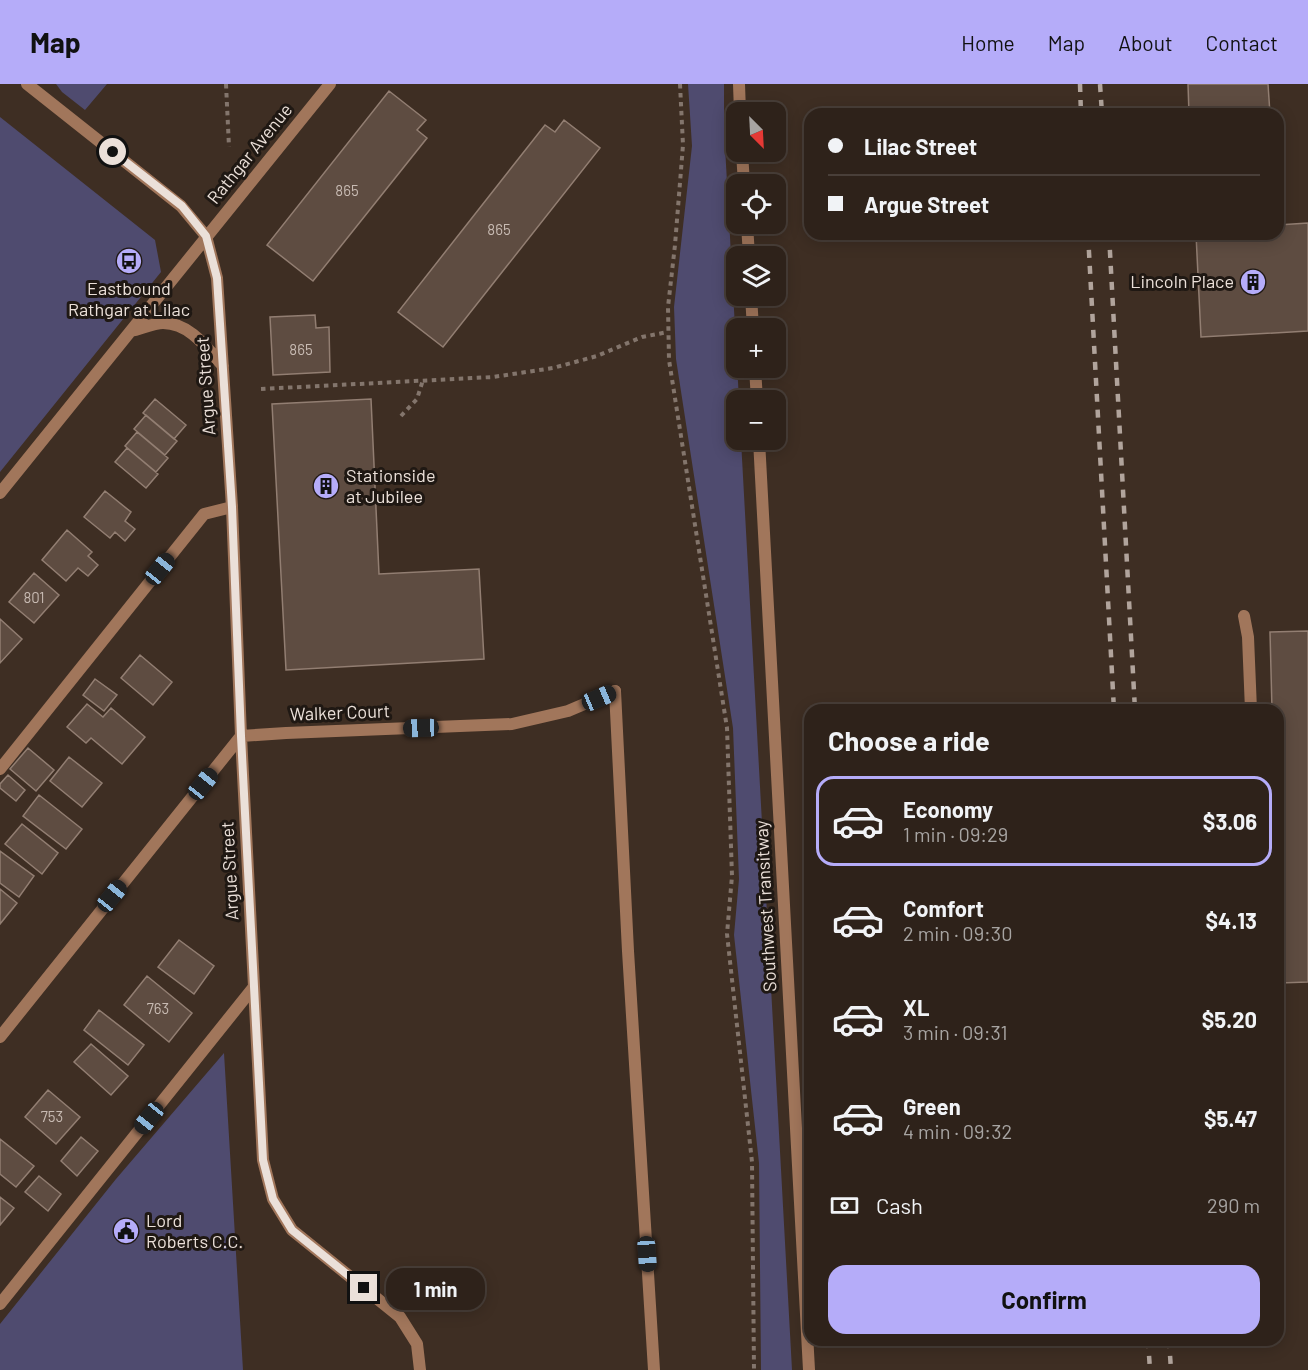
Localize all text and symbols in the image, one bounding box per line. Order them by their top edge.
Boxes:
text: Map [30,25,81,59]
text: Home [961,30,1015,55]
text: Map [1048,30,1085,55]
text: About [1118,30,1173,55]
text: Contact [1206,30,1278,55]
street label: Rathgar Avenue [202,99,296,208]
north arrow [726,102,786,162]
map controls [726,102,786,450]
text: Lilac Street [864,133,977,159]
route start [99,138,126,165]
button: locate [726,174,786,234]
house number: 865 [335,181,359,199]
text: Argue Street [864,191,989,217]
house number: 865 [487,220,511,238]
bus stop icon: Eastbound Rathgar at Lilac [114,246,144,276]
button: layers [726,246,786,306]
building icon: Lincoln Place [1238,267,1268,297]
place label: Lincoln Place [1130,270,1234,292]
place label: Eastbound Rathgar at Lilac [68,277,190,320]
button: + [726,318,786,378]
street label: Argue Street [191,336,219,436]
house number: 865 [289,340,313,358]
button: − [726,390,786,450]
place label: Stationside at Jubilee [346,464,436,507]
building icon: Stationside at Jubilee [311,471,341,501]
car [142,549,178,589]
house number: 801 [23,588,45,606]
car [579,683,619,713]
street label: Walker Court [289,699,391,725]
car [403,718,439,738]
text: Choose a ride [828,724,990,756]
car [185,764,221,804]
icon: car [831,794,885,848]
text: Economy [903,796,993,822]
text: $3.06 [1203,808,1257,834]
street label: Southwest Transitway [750,820,780,992]
street label: Argue Street [215,821,243,921]
text: 1 min · 09:29 [903,822,1008,846]
car [94,876,130,916]
icon: car [831,893,885,947]
text: Comfort [903,895,984,921]
text: $4.13 [1205,907,1257,933]
text: 2 min · 09:30 [903,921,1012,945]
icon: car [831,992,885,1046]
text: XL [903,994,929,1020]
house number: 763 [147,999,169,1017]
text: $5.20 [1202,1006,1257,1032]
text: 3 min · 09:31 [903,1020,1008,1044]
icon: car [831,1091,885,1145]
text: Green [903,1093,961,1119]
car [131,1098,167,1138]
text: $5.47 [1204,1105,1257,1131]
house number: 753 [41,1107,63,1125]
text: 4 min · 09:32 [903,1119,1012,1143]
icon: cash [828,1189,861,1222]
text: Cash [876,1192,923,1218]
text: 290 m [1207,1193,1260,1217]
place label: Lord Roberts C.C. [146,1209,243,1252]
public building icon: Lord Roberts C.C. [111,1216,141,1246]
car [637,1235,657,1273]
button: Confirm [828,1265,1260,1334]
callout: 1 min [385,1267,484,1309]
route end [350,1274,377,1301]
text: 1 min [414,1277,457,1301]

